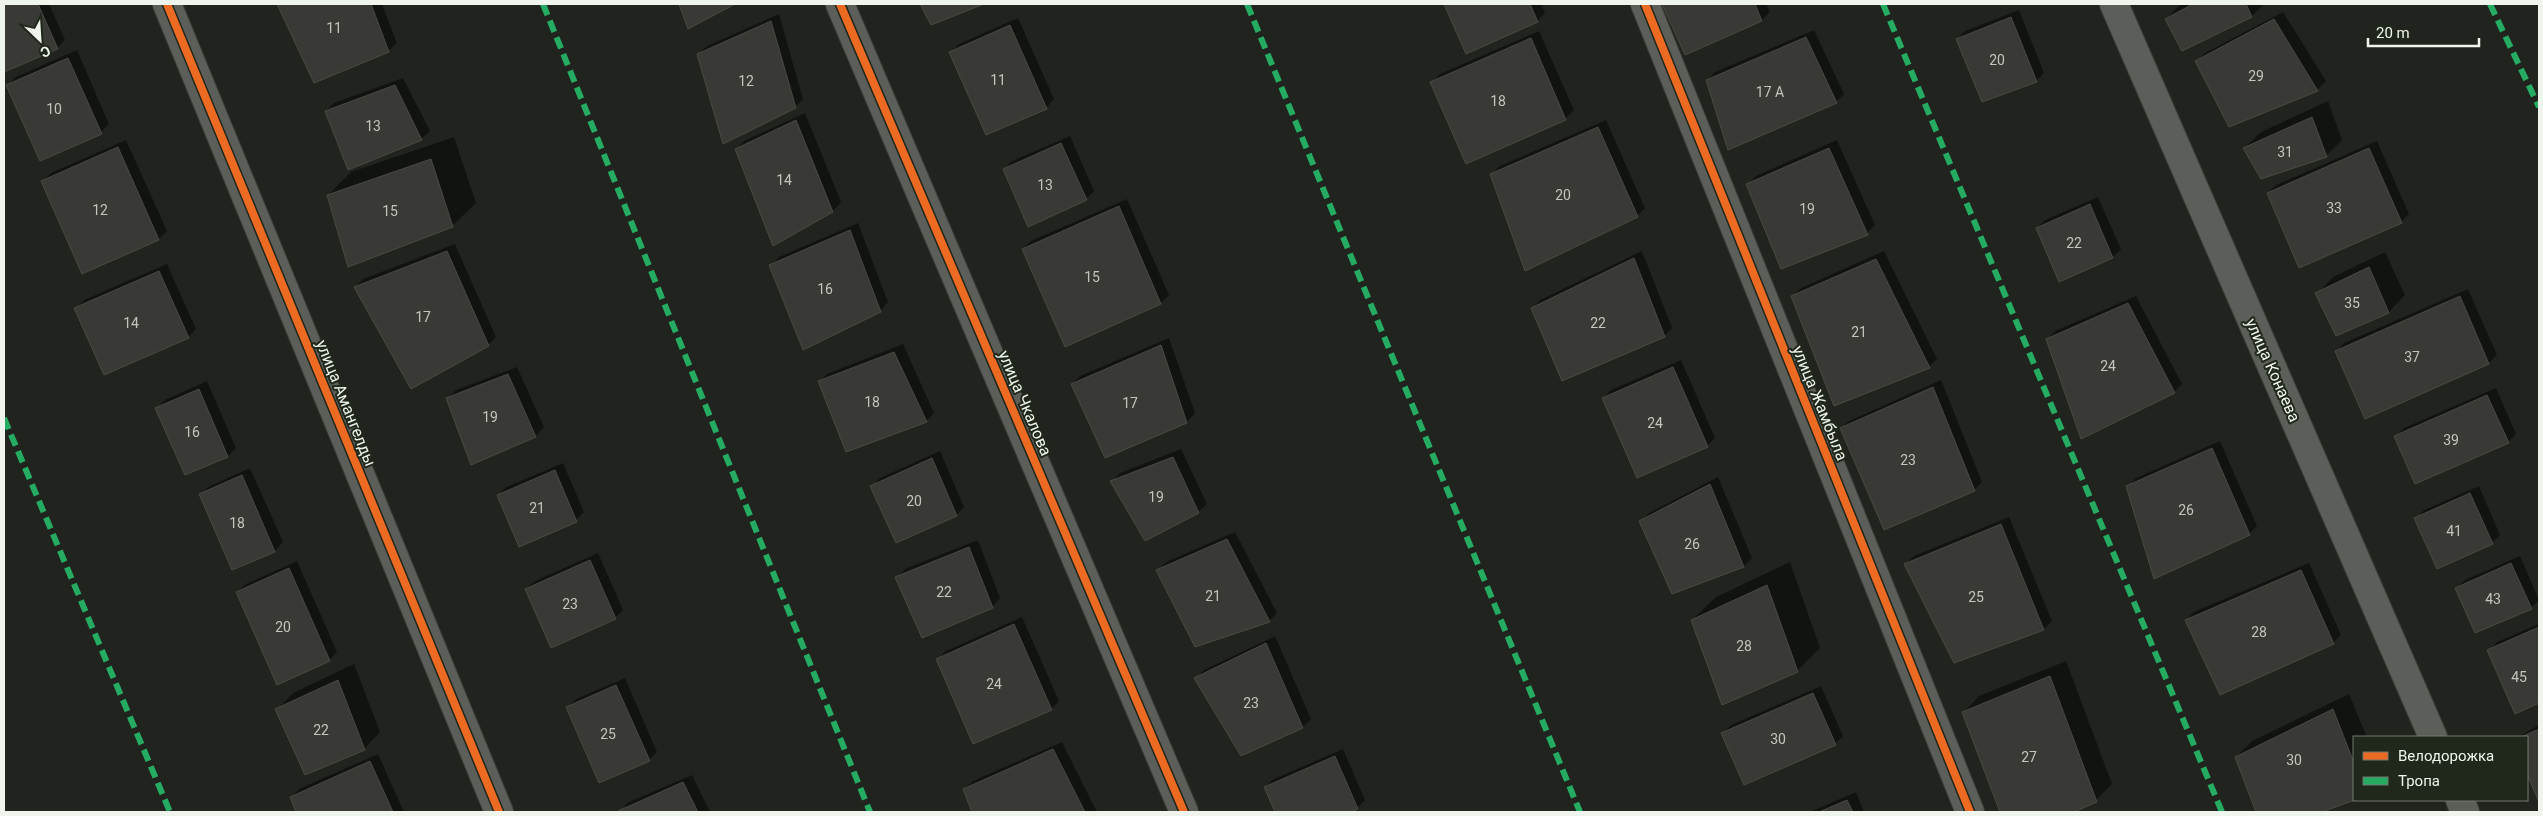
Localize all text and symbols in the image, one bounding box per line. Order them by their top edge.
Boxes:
north arrow [15,15,65,65]
scale bar [2368,15,2479,47]
house number: 11 [326,20,342,36]
text: 20 m [2376,24,2410,42]
text: С [38,43,53,61]
house number: 20 [1989,52,2005,68]
house number: 29 [2248,68,2264,84]
house number: 11 [990,72,1006,88]
house number: 12 [738,73,754,89]
house number: 17 А [1756,84,1784,100]
house number: 18 [1490,93,1506,109]
house number: 10 [46,101,62,117]
house number: 13 [365,118,381,134]
house number: 31 [2277,144,2293,160]
house number: 14 [776,172,792,188]
house number: 13 [1037,177,1053,193]
house number: 20 [1555,187,1571,203]
house number: 33 [2326,200,2342,216]
house number: 19 [1799,201,1815,217]
house number: 12 [92,202,108,218]
house number: 15 [382,203,398,219]
house number: 22 [2066,235,2082,251]
house number: 15 [1084,269,1100,285]
house number: 16 [817,281,833,297]
house number: 35 [2344,295,2360,311]
house number: 17 [415,309,431,325]
house number: 14 [123,315,139,331]
house number: 22 [1590,315,1606,331]
street label: улица Конаева [2242,315,2304,425]
house number: 21 [1851,324,1867,340]
street label: улица Амангелды [312,337,380,469]
street label: улица Жамбыла [1788,343,1852,463]
street label: улица Чкалова [994,348,1056,458]
house number: 37 [2404,349,2420,365]
house number: 24 [2100,358,2116,374]
house number: 18 [864,394,880,410]
house number: 17 [1122,395,1138,411]
house number: 19 [482,409,498,425]
house number: 24 [1647,415,1663,431]
house number: 16 [184,424,200,440]
house number: 39 [2443,432,2459,448]
house number: 23 [1900,452,1916,468]
house number: 19 [1148,489,1164,505]
house number: 20 [906,493,922,509]
house number: 21 [529,500,545,516]
house number: 26 [2178,502,2194,518]
house number: 18 [229,515,245,531]
house number: 41 [2446,523,2462,539]
house number: 26 [1684,536,1700,552]
house number: 22 [936,584,952,600]
house number: 21 [1205,588,1221,604]
house number: 25 [1968,589,1984,605]
house number: 43 [2485,591,2501,607]
house number: 23 [562,596,578,612]
house number: 20 [275,619,291,635]
house number: 28 [2251,624,2267,640]
house number: 28 [1736,638,1752,654]
house number: 45 [2511,669,2527,685]
house number: 24 [986,676,1002,692]
house number: 23 [1243,695,1259,711]
house number: 22 [313,722,329,738]
house number: 25 [600,726,616,742]
house number: 30 [1770,731,1786,747]
legend [2353,736,2528,801]
text: Велодорожка [2398,747,2494,765]
house number: 27 [2021,749,2037,765]
house number: 30 [2286,752,2302,768]
text: Тропа [2398,772,2440,790]

